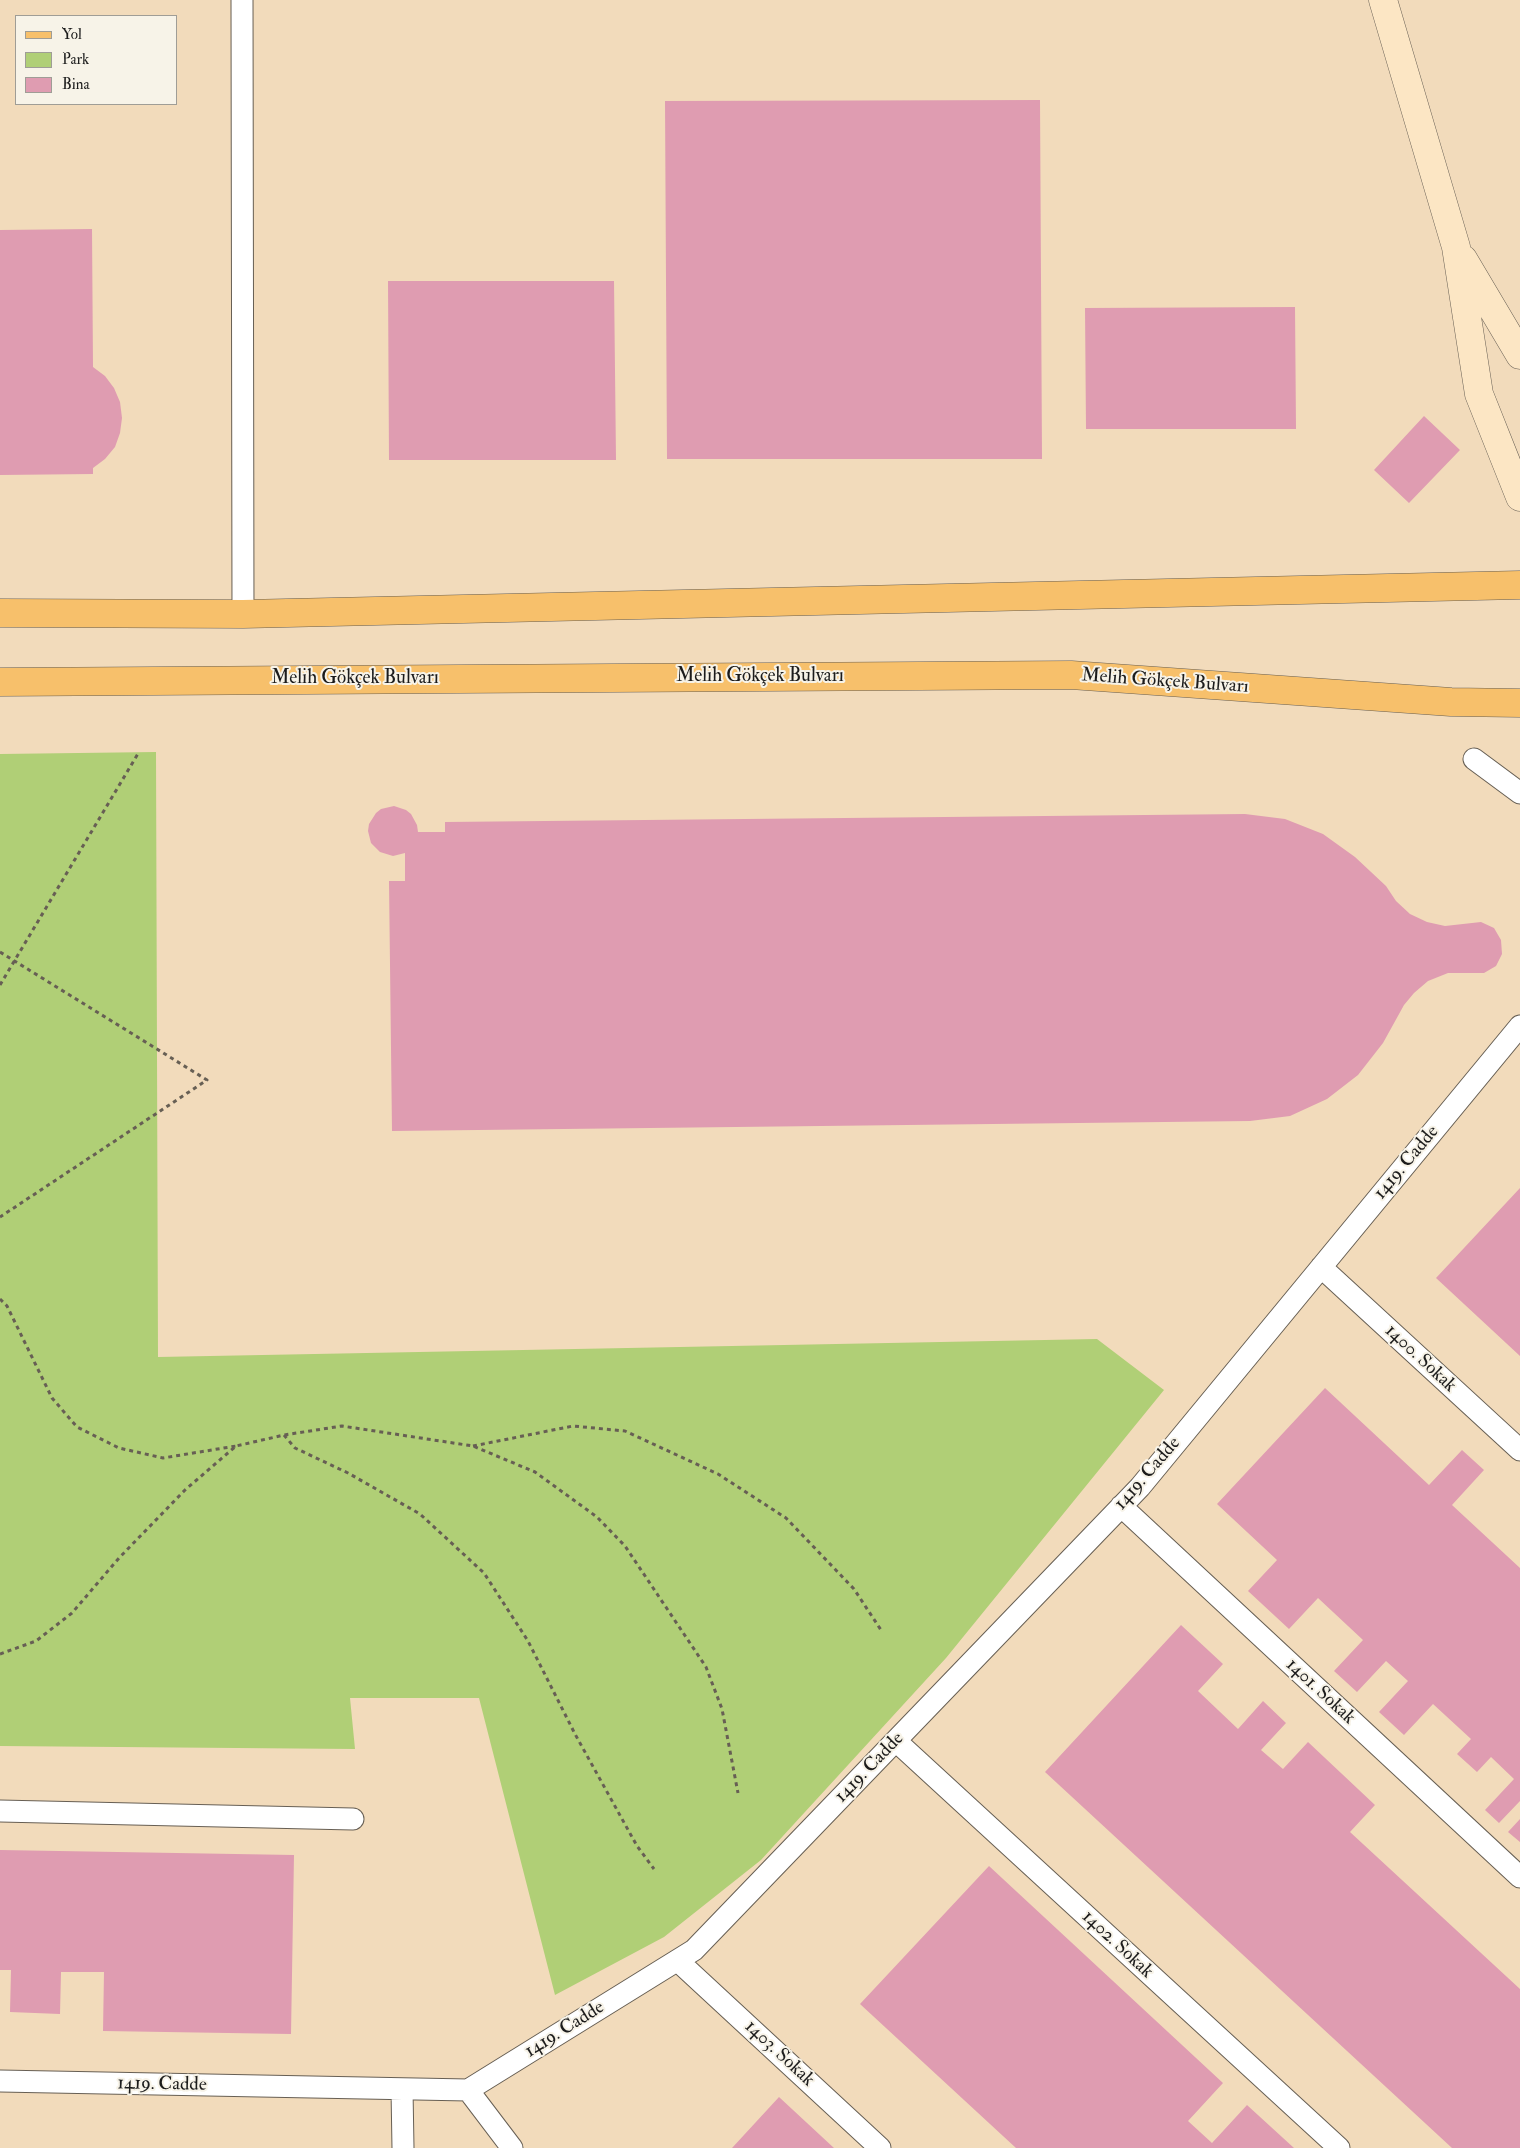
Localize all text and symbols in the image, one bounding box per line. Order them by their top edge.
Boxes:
legend [15,15,178,105]
text: Yol [62,25,82,44]
text: Park [62,50,89,69]
text: Bina [62,75,90,94]
street label: Melih Gökçek Bulvarı [1081,665,1249,699]
street label: Melih Gökçek Bulvarı [676,666,844,688]
street label: Melih Gökçek Bulvarı [271,668,439,690]
street label: 1419. Cadde [1370,1121,1444,1205]
street label: 1400. Sokak [1379,1320,1461,1398]
street label: 1419. Cadde [1110,1433,1186,1515]
street label: 1401. Sokak [1281,1654,1359,1730]
street label: 1419. Cadde [831,1728,909,1808]
street label: 1402. Sokak [1076,1906,1158,1984]
street label: 1419. Cadde [521,1997,609,2063]
street label: 1403. Sokak [739,2016,819,2092]
street label: 1419. Cadde [117,2073,207,2097]

